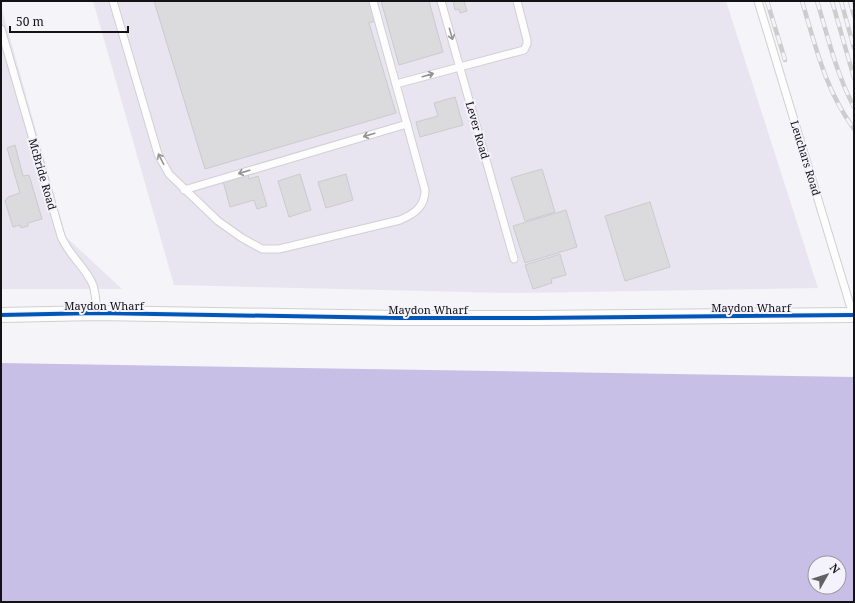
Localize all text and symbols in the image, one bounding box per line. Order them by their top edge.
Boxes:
scale bar [10,8,128,34]
text: 50 m [16,13,44,30]
one-way arrow [448,27,455,40]
one-way arrow [421,71,434,78]
street label: Lever Road [463,99,493,161]
street label: Leuchars Road [787,119,825,198]
one-way arrow [363,132,376,139]
street label: McBride Road [26,137,60,212]
one-way arrow [157,153,164,165]
one-way arrow [238,169,251,176]
street label: Maydon Wharf [64,298,145,313]
street label: Maydon Wharf [711,300,792,315]
street label: Maydon Wharf [388,302,469,317]
north arrow [807,555,847,595]
text: N [827,560,844,577]

